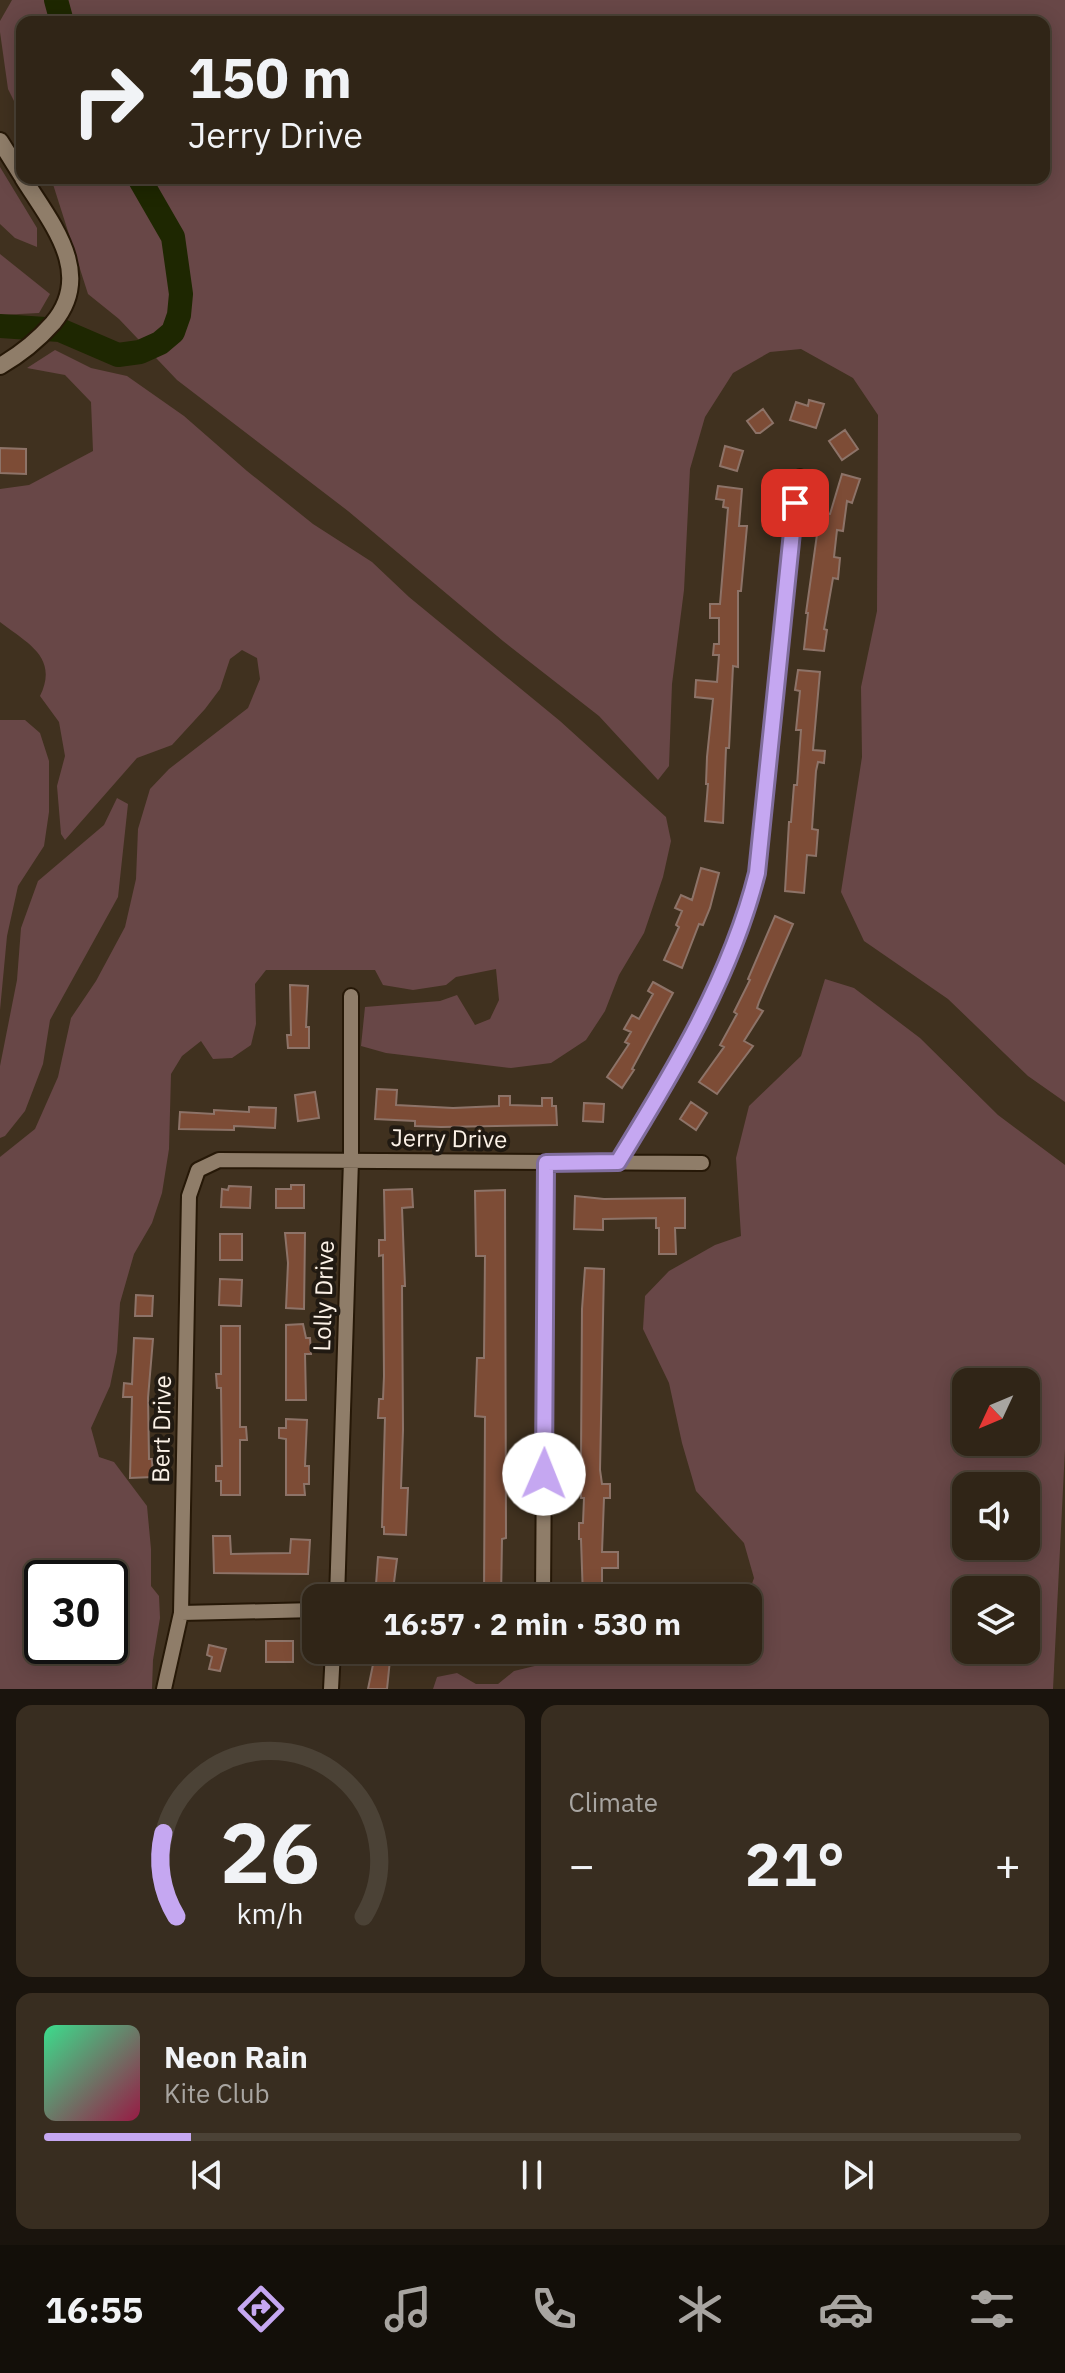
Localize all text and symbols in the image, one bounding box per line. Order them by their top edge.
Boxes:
text: 150 m [188,41,352,113]
icon: right [56,48,160,152]
text: Jerry Drive [188,111,363,158]
pin [761,469,829,537]
icon: arrive [773,481,817,525]
street label: Jerry Drive [390,1121,508,1155]
street label: Lolly Drive [305,1240,341,1352]
north arrow [952,1368,1040,1456]
map controls [952,1368,1040,1664]
street label: Bert Drive [144,1375,178,1483]
position arrow [502,1432,586,1516]
button: sound [952,1472,1040,1560]
speed limit sign: 30 [24,1560,128,1664]
button: layers [952,1576,1040,1664]
text: 16:57 · 2 min · 530 m [383,1604,681,1643]
text: Climate [569,1785,658,1819]
text: 26 [220,1798,320,1906]
text: 21° [745,1824,845,1903]
text: − [569,1836,595,1893]
text: + [995,1836,1021,1893]
text: km/h [237,1895,304,1932]
text: Neon Rain [164,2037,308,2076]
text: Kite Club [164,2076,269,2110]
icon: previous [185,2153,229,2197]
icon: pause [510,2153,554,2197]
icon: next [836,2153,880,2197]
icon: directions [233,2281,289,2337]
icon: music [380,2281,436,2337]
icon: phone [526,2281,582,2337]
icon: climate [672,2281,728,2337]
icon: car [818,2281,874,2337]
icon: filters [964,2281,1020,2337]
text: 16:55 [45,2286,143,2333]

